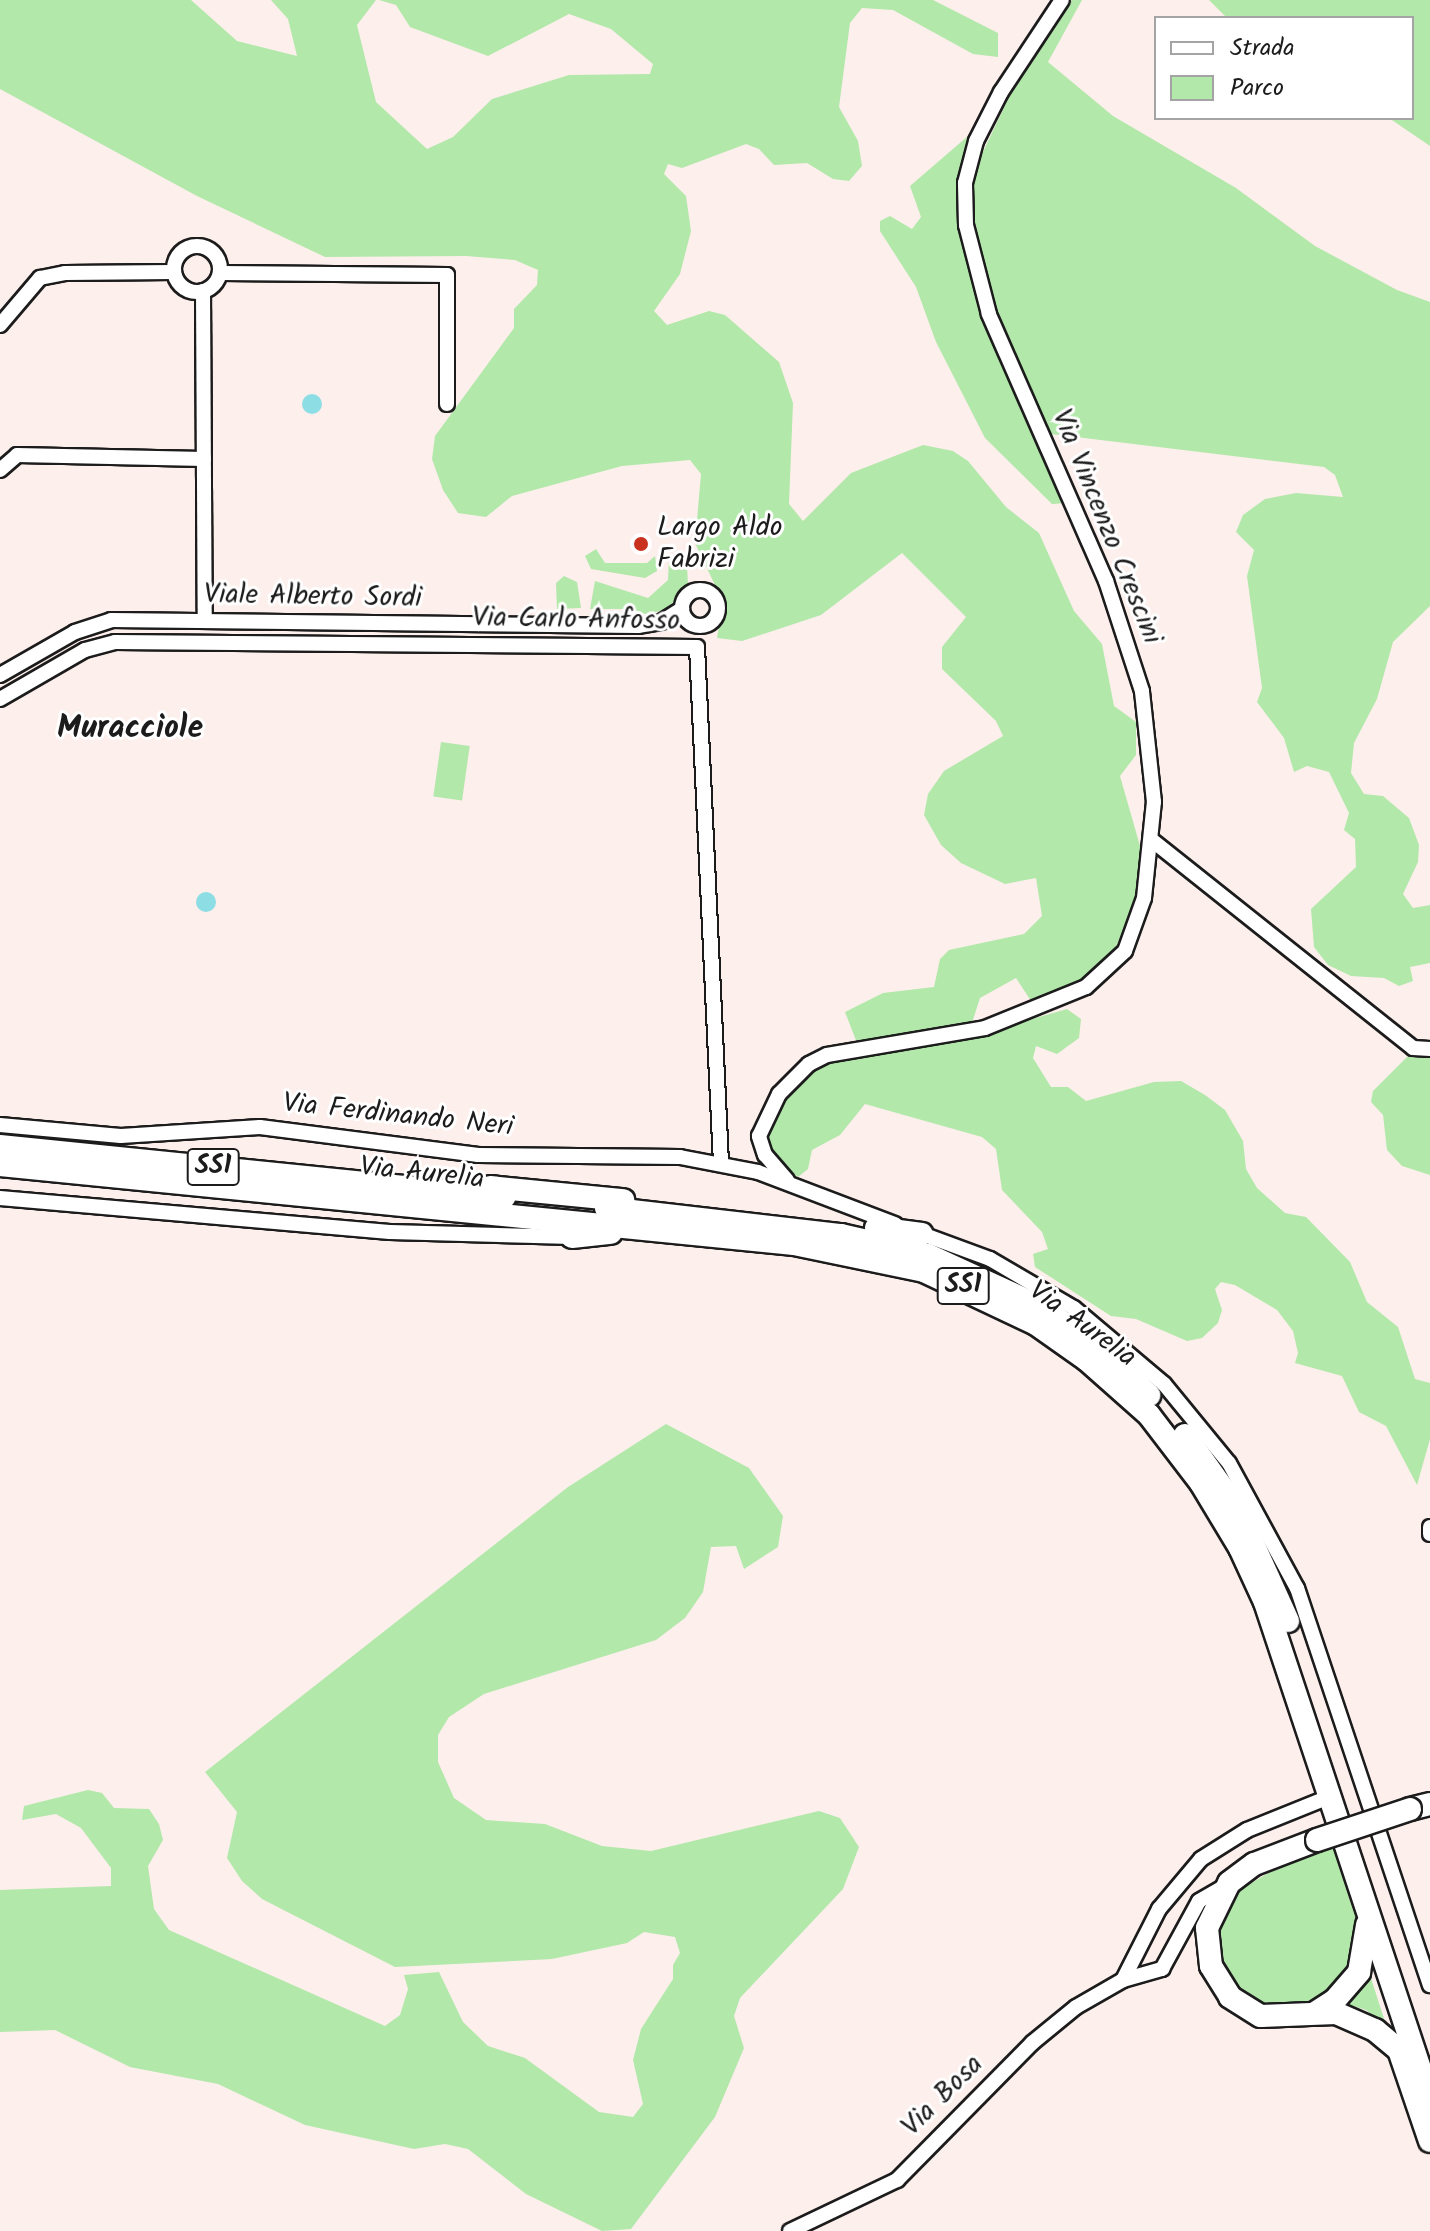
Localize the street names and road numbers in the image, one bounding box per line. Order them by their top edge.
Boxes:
street label: Via Vincenzo Crescini [1044,405,1168,649]
street label: Viale Alberto Sordi [204,578,422,616]
street label: Via Carlo Anfosso [472,601,680,639]
street label: Via Ferdinando Neri [281,1087,515,1145]
road number: SS1 [185,1145,241,1189]
street label: Via Aurelia [358,1151,486,1197]
road number: SS1 [935,1264,991,1308]
street label: Via Aurelia [1022,1275,1142,1375]
street label: Via Bosa [895,2048,991,2144]

